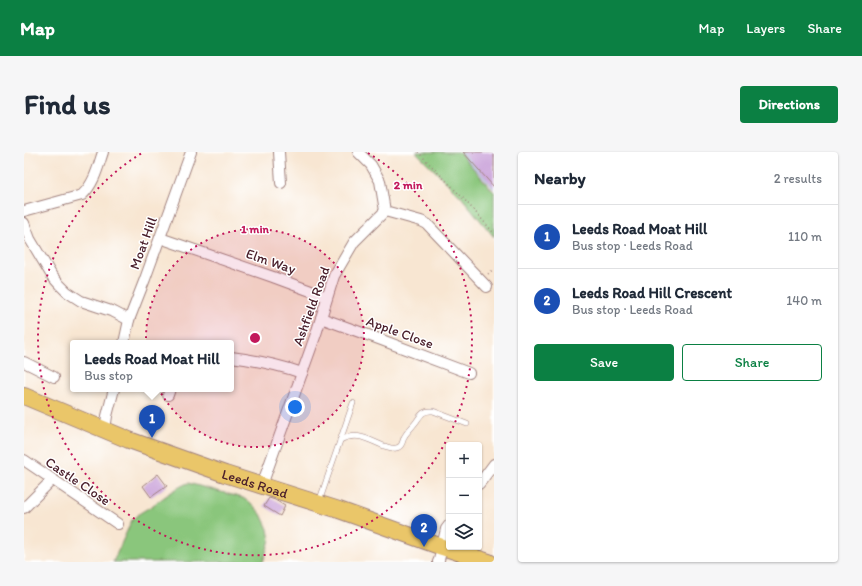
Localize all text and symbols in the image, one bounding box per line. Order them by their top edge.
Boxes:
text: Map [20,17,55,40]
text: Map [699,20,724,37]
text: Layers [746,20,785,37]
text: Share [807,20,842,37]
button: Directions [740,86,838,123]
text: Find us [24,87,111,121]
text: Nearby [534,168,586,188]
text: 2 results [774,171,822,186]
text: 2 min [394,178,423,192]
street label: Moat Hill [126,215,161,272]
text: Leeds Road Moat Hill [572,220,707,238]
text: 1 min [241,222,270,236]
text: 1 [544,229,550,244]
text: 110 m [788,229,822,244]
text: Bus stop · Leeds Road [572,238,693,253]
street label: Elm Way [244,245,298,278]
street label: Ashfield Road [289,264,334,348]
text: Leeds Road Hill Crescent [572,284,732,302]
text: 2 [544,293,550,308]
text: 140 m [786,293,822,308]
text: Bus stop · Leeds Road [572,302,693,317]
street label: Apple Close [364,312,436,353]
centre of rings [248,331,262,345]
popup [70,340,234,392]
button: Save [534,344,674,381]
button: Share [682,344,822,381]
text: Leeds Road Moat Hill [84,350,220,368]
text: Bus stop [84,368,133,383]
your location [285,397,305,417]
pin: 1 [139,405,165,438]
map controls [446,442,482,550]
button: + [446,442,482,478]
street label: Castle Close [42,454,114,509]
street label: Leeds Road [220,466,290,502]
button: − [446,478,482,514]
pin: 2 [411,514,437,547]
button: layers [446,514,482,550]

